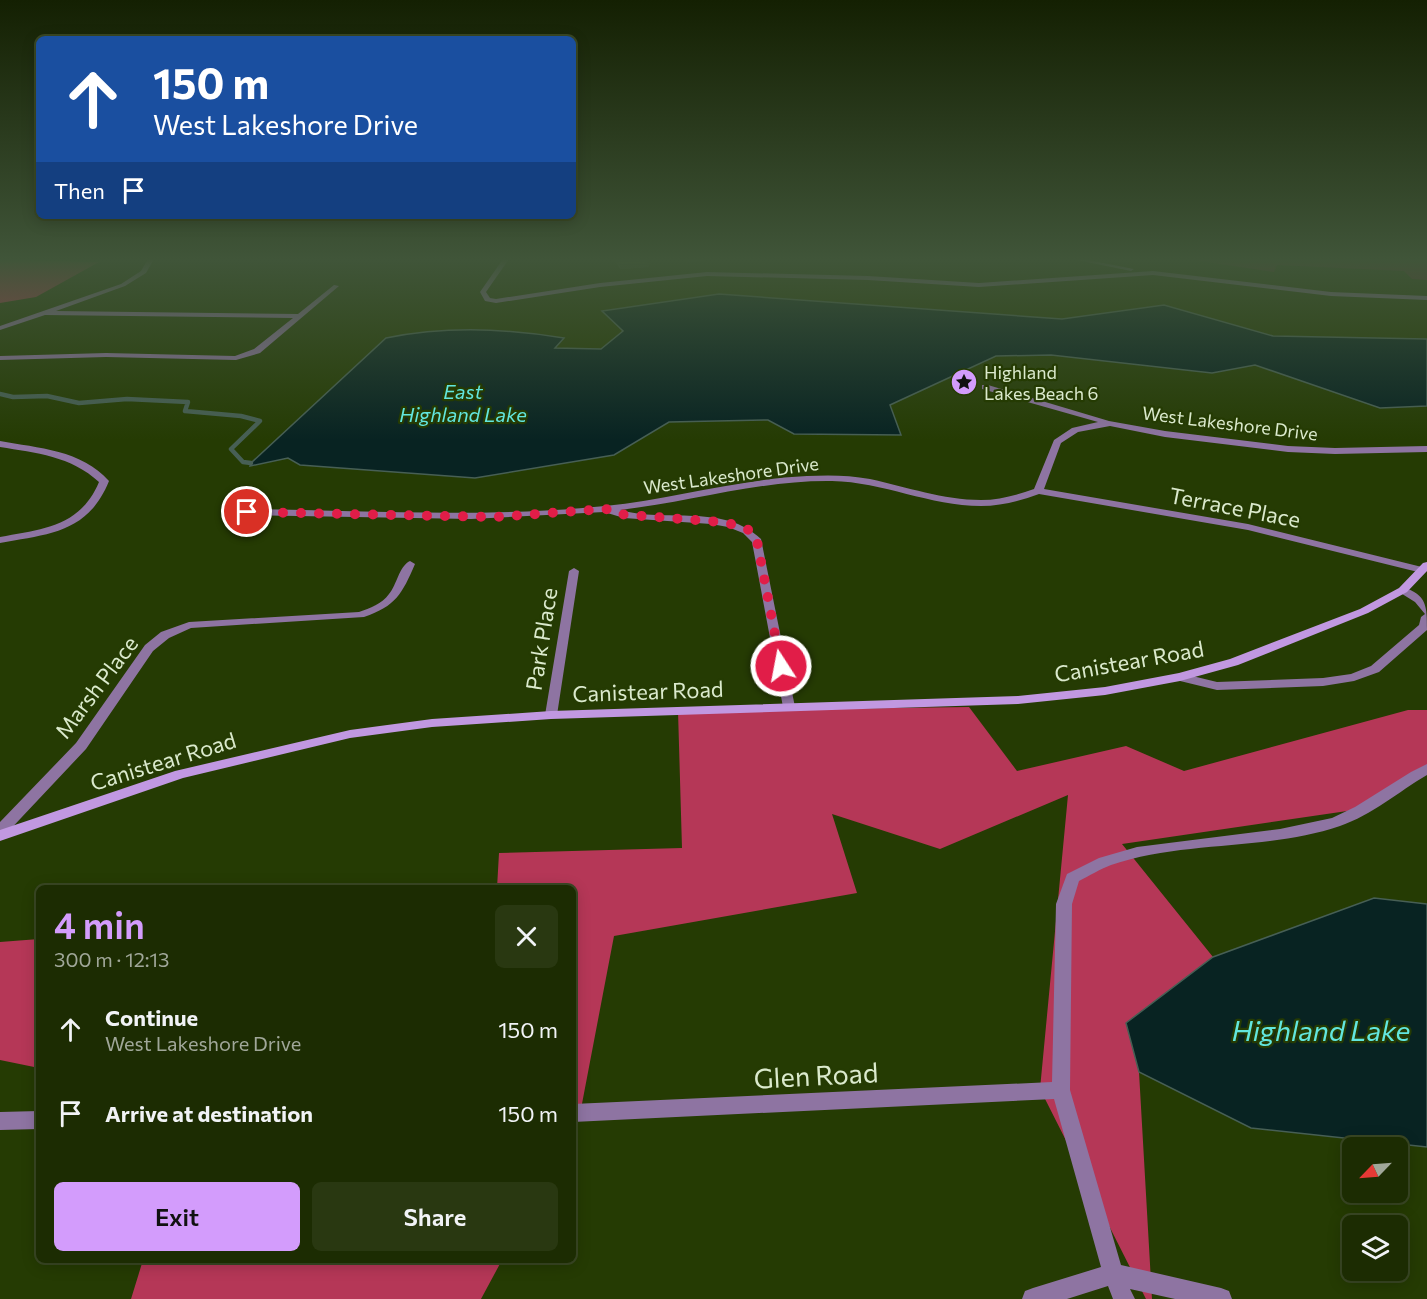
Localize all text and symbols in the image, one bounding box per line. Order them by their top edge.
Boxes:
text: 150 m [153,56,269,108]
icon: ahead [54,60,132,138]
text: West Lakeshore Drive [153,108,418,141]
icon: arrive [117,174,150,207]
text: Then [54,177,105,204]
place label: Highland Lakes Beach 6 [984,361,1098,404]
place icon: Highland Lakes Beach 6 [949,367,979,397]
water label: East Highland Lake [399,379,527,426]
street label: West Lakeshore Drive [1141,401,1319,445]
street label: West Lakeshore Drive [642,452,820,498]
street label: Terrace Place [1167,481,1303,533]
pin [221,486,272,537]
icon: arrive [230,495,263,528]
street label: Park Place [520,586,562,692]
street label: Marsh Place [49,631,143,743]
position arrow [749,634,813,698]
street label: Canistear Road [1052,635,1206,687]
street label: Canistear Road [572,675,724,707]
street label: Canistear Road [87,726,239,796]
text: 4 min [54,902,145,946]
button: close [495,905,558,968]
text: 300 m · 12:13 [54,947,170,971]
text: Continue [105,1004,198,1031]
icon: ahead [54,1013,87,1046]
water label: Highland Lake [1232,1013,1411,1047]
text: 150 m [498,1016,558,1043]
text: West Lakeshore Drive [105,1031,301,1055]
street label: Glen Road [753,1055,879,1095]
icon: arrive [54,1097,87,1130]
text: Arrive at destination [105,1100,313,1127]
text: 150 m [498,1100,558,1127]
north arrow [1342,1137,1408,1203]
map controls [1342,1137,1408,1281]
button: Exit [54,1182,300,1251]
button: Share [312,1182,558,1251]
button: layers [1342,1215,1408,1281]

